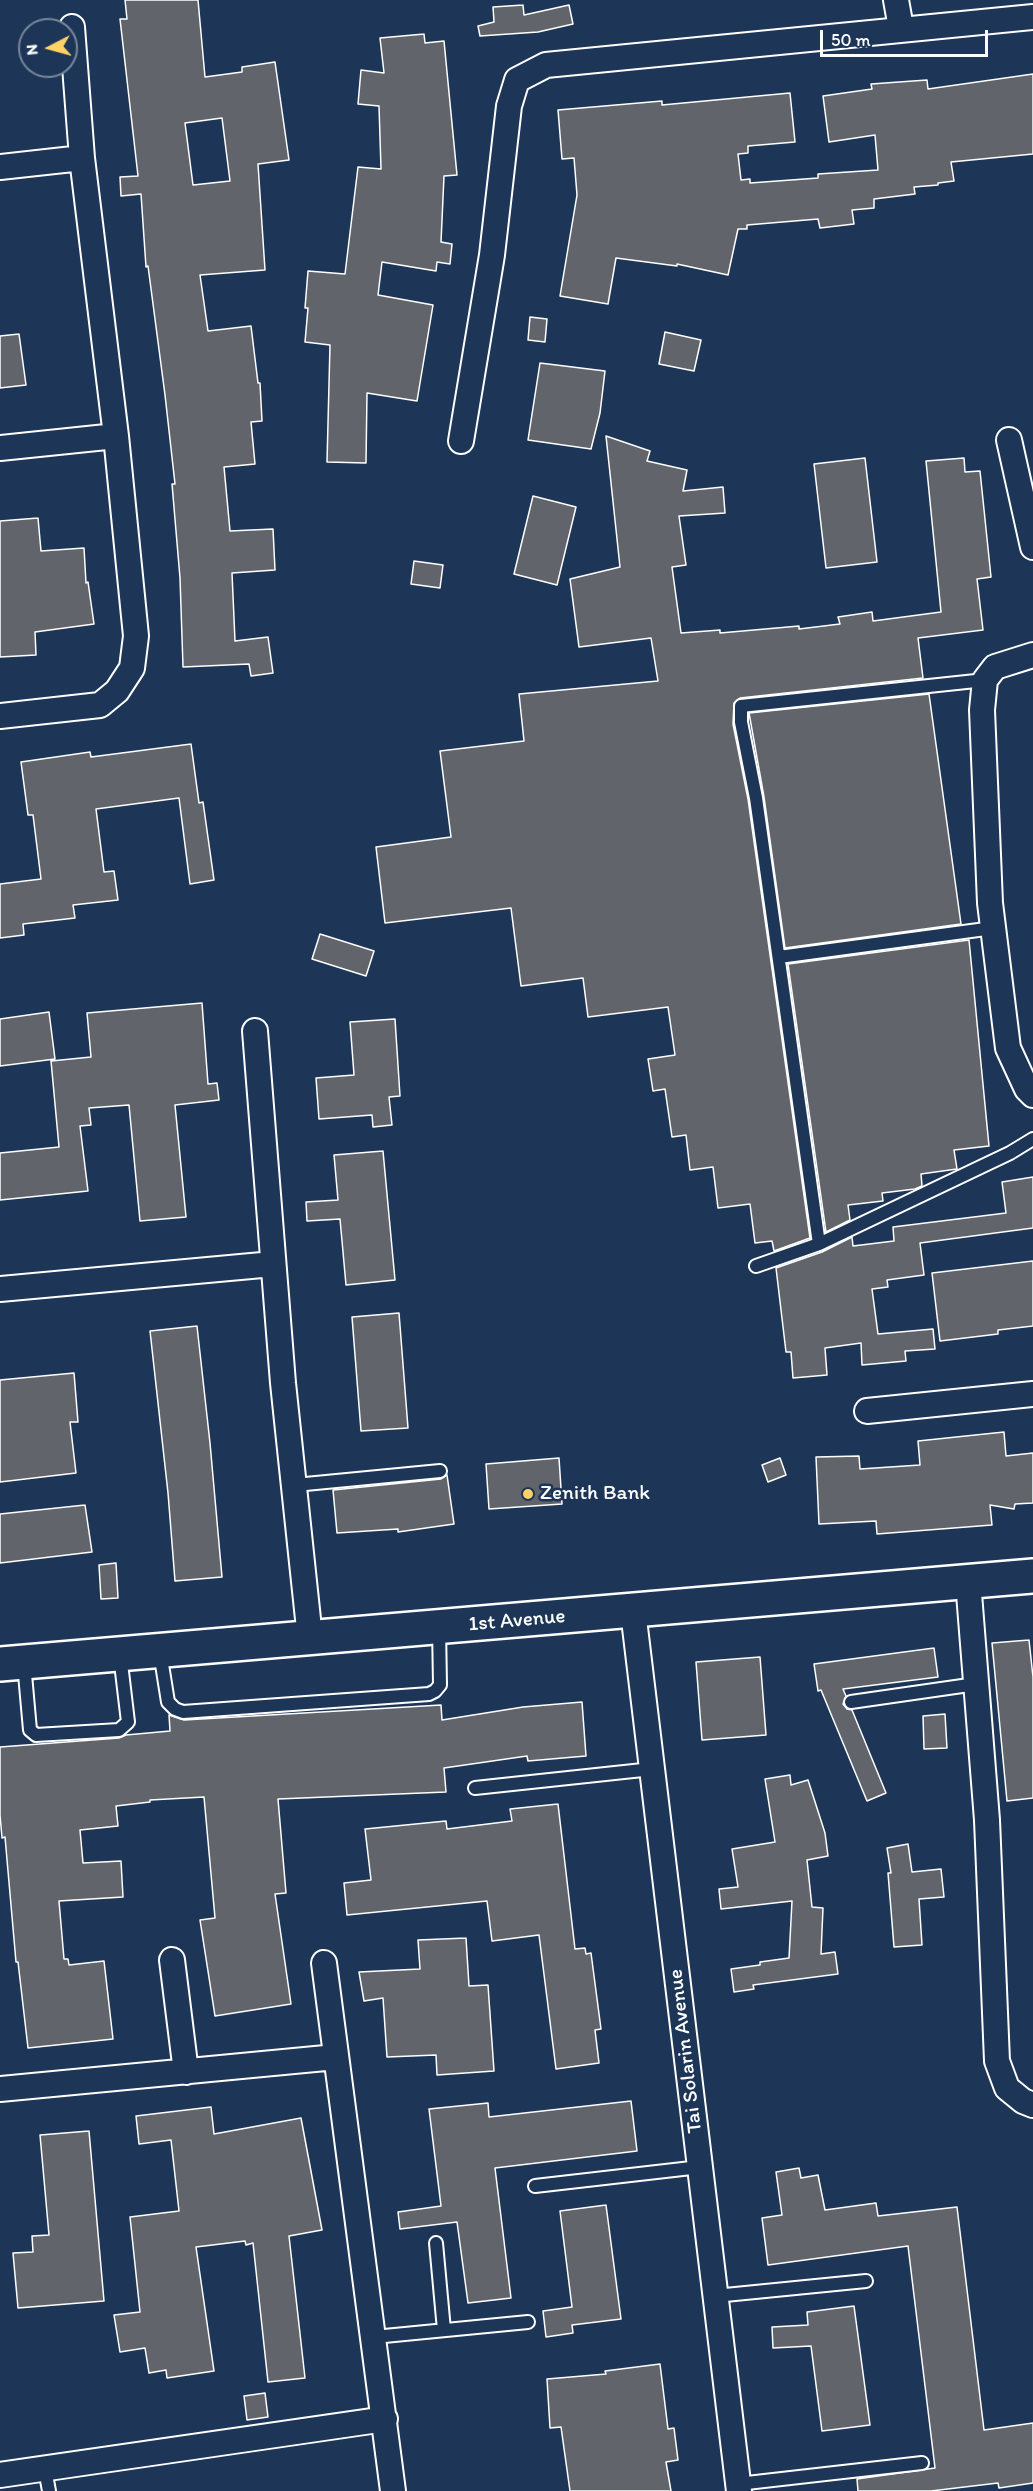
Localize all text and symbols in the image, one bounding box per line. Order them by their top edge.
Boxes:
north arrow [18,18,78,78]
scale bar [823,18,991,56]
text: 50 m [831,29,871,51]
text: N [22,43,42,56]
place label: Zenith Bank [540,1481,650,1507]
marker: Zenith Bank [521,1487,535,1501]
street label: 1st Avenue [467,1604,567,1638]
street label: Tai Solarin Avenue [663,1968,709,2134]

